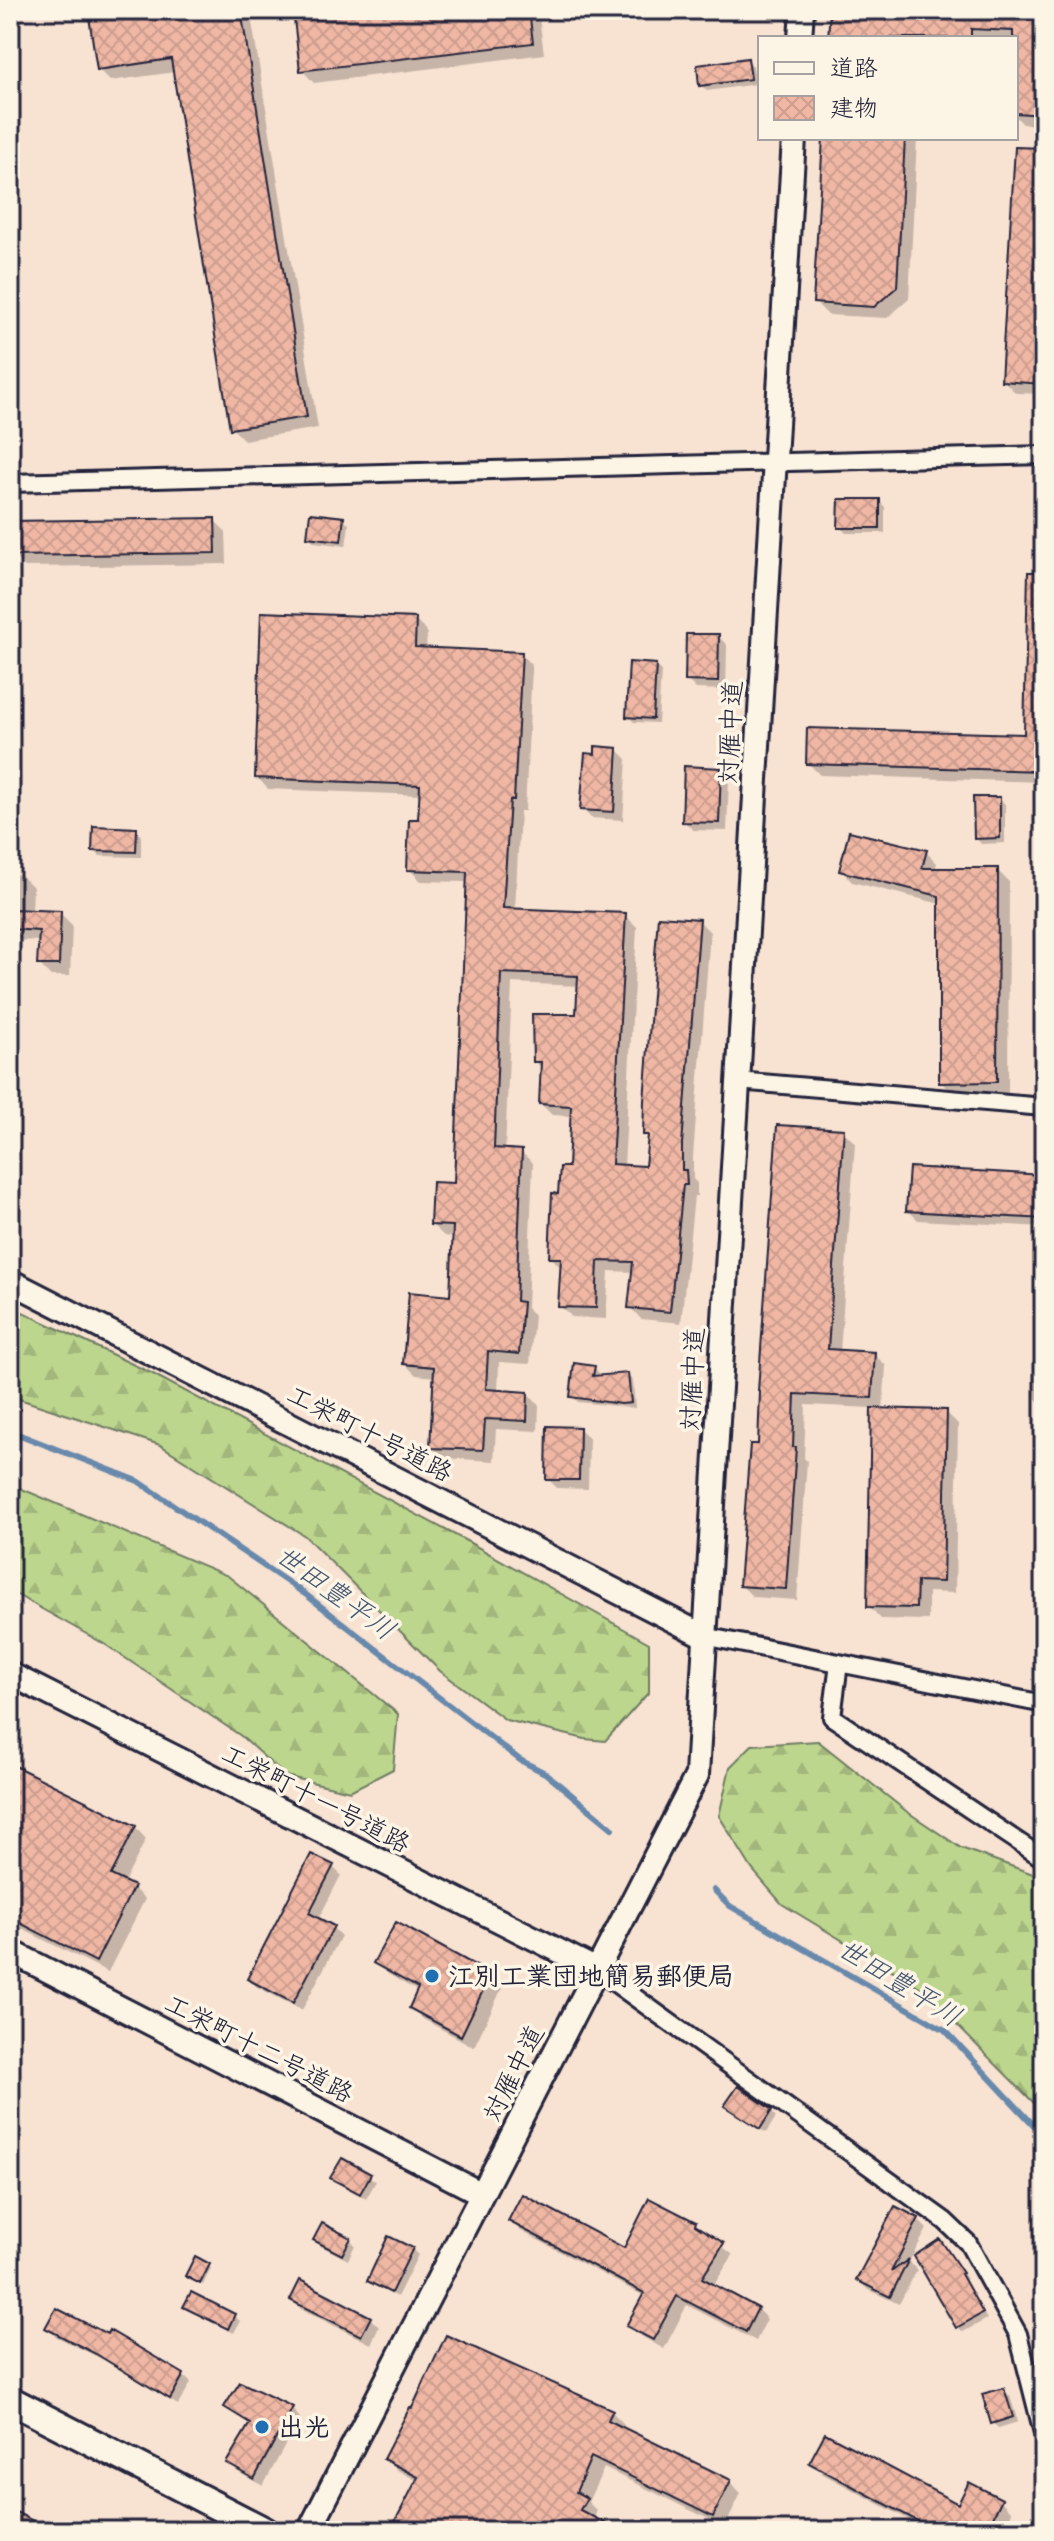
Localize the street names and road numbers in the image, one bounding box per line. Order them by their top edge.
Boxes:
street label: 対雁中道 [710,679,752,785]
street label: 対雁中道 [672,1326,714,1432]
street label: 工栄町十号道路 [280,1377,459,1491]
street label: 工栄町十一号道路 [215,1736,416,1862]
street label: 工栄町十二号道路 [158,1986,359,2112]
street label: 対雁中道 [474,2019,554,2128]

